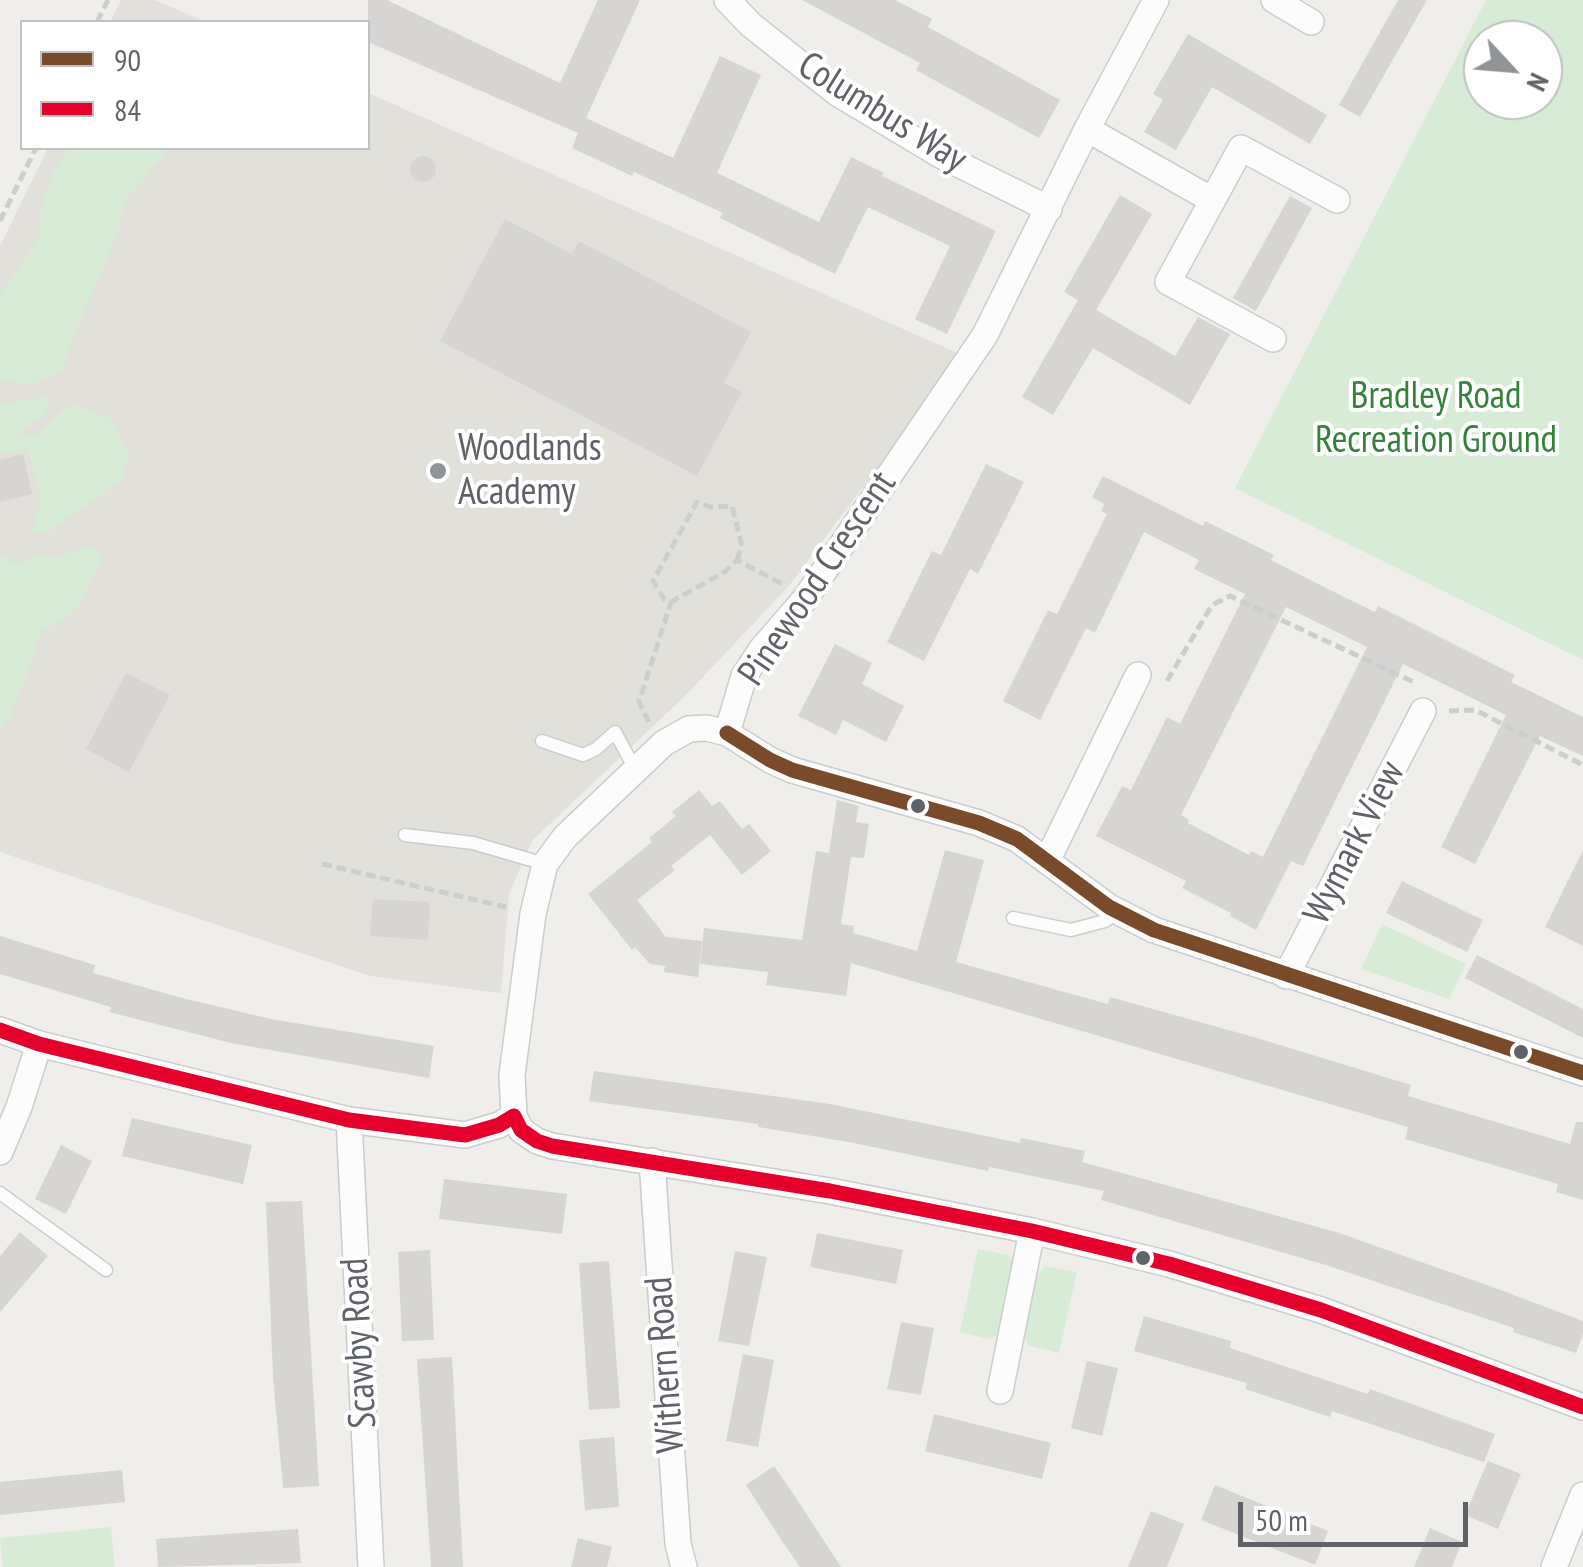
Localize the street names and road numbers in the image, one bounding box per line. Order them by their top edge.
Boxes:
street label: Columbus Way [789,43,975,183]
street label: Pinewood Crescent [730,463,906,695]
street label: Wymark View [1295,754,1415,932]
street label: Scawby Road [333,1257,387,1429]
street label: Withern Road [637,1275,695,1455]

